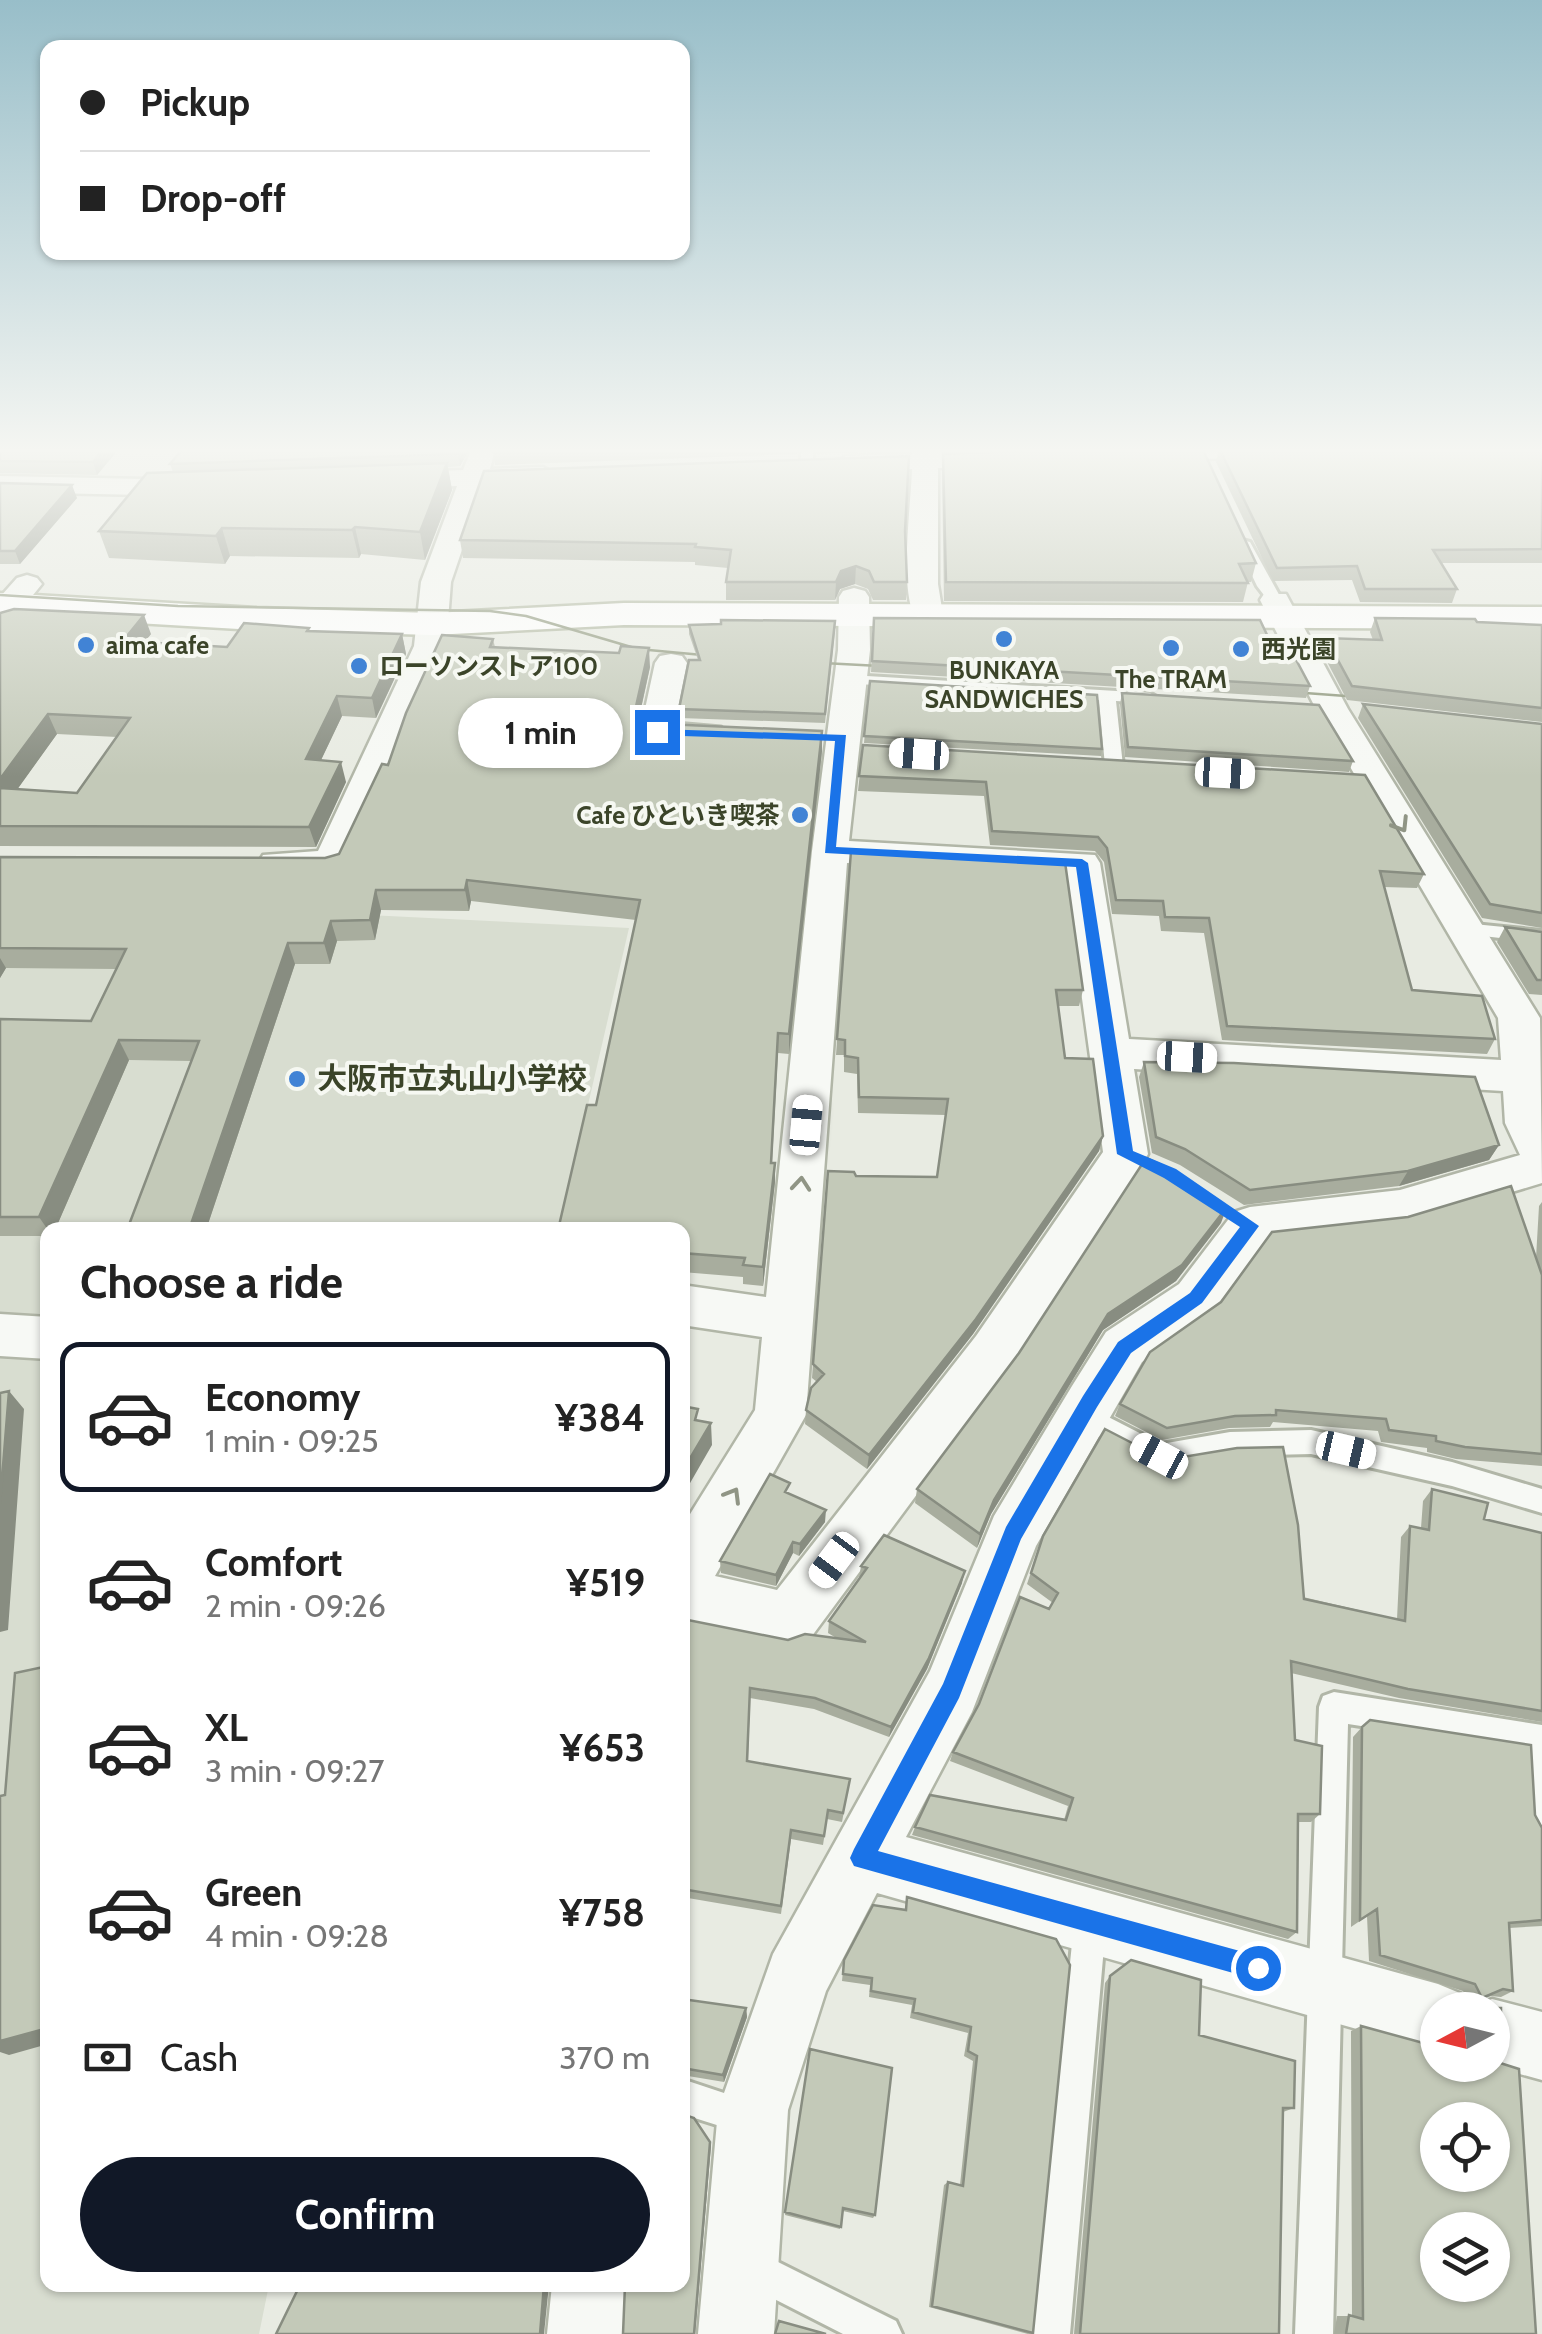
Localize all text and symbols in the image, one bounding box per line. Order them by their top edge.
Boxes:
text: Pickup [140,79,250,126]
text: Drop-off [140,175,286,222]
marker: BUNKAYA SANDWICHES [993,628,1015,650]
place label: aima cafe [106,630,209,660]
marker: aima cafe [75,634,97,656]
place label: 西光園 [1261,634,1336,664]
marker: The TRAM [1160,637,1182,659]
marker: 西光園 [1230,638,1252,660]
place label: ローソンストア100 [379,651,598,681]
marker: ローソンストア100 [348,655,370,677]
place label: BUNKAYA SANDWICHES [925,655,1083,714]
place label: The TRAM [1115,664,1227,694]
callout: 1 min [457,697,622,767]
route end [635,710,680,755]
text: 1 min [504,713,577,752]
car [888,737,950,771]
car [1194,756,1256,790]
place label: Cafe ひといき喫茶 [576,800,780,830]
marker: Cafe ひといき喫茶 [789,804,811,826]
one-way arrow [1389,814,1408,832]
car [1156,1040,1218,1074]
place label: 大阪市立丸山小学校 [317,1060,587,1097]
marker: 大阪市立丸山小学校 [286,1068,308,1090]
car [788,1094,824,1156]
one-way arrow [790,1176,812,1192]
text: Choose a ride [80,1255,343,1309]
icon: car [85,1372,175,1462]
text: Economy [205,1374,360,1421]
text: ¥384 [555,1394,645,1441]
text: 1 min · 09:25 [205,1421,379,1460]
car [1125,1429,1193,1483]
car [1313,1429,1379,1471]
one-way arrow [721,1488,740,1506]
car [804,1527,864,1593]
icon: car [85,1537,175,1627]
text: Comfort [205,1539,342,1586]
text: ¥519 [566,1559,645,1606]
text: 2 min · 09:26 [205,1586,386,1625]
icon: car [85,1702,175,1792]
text: XL [205,1704,248,1751]
text: ¥653 [560,1724,645,1771]
text: 3 min · 09:27 [205,1751,384,1790]
icon: car [85,1867,175,1957]
text: Green [205,1869,302,1916]
text: ¥758 [559,1889,645,1936]
text: 4 min · 09:28 [205,1916,389,1955]
route start [1236,1946,1281,1991]
north arrow [1420,1992,1510,2082]
map controls [1420,1992,1510,2302]
icon: cash [80,2030,135,2085]
text: Cash [160,2034,238,2081]
text: 370 m [559,2038,650,2077]
button: locate [1420,2102,1510,2192]
button: Confirm [80,2157,650,2272]
button: layers [1420,2212,1510,2302]

